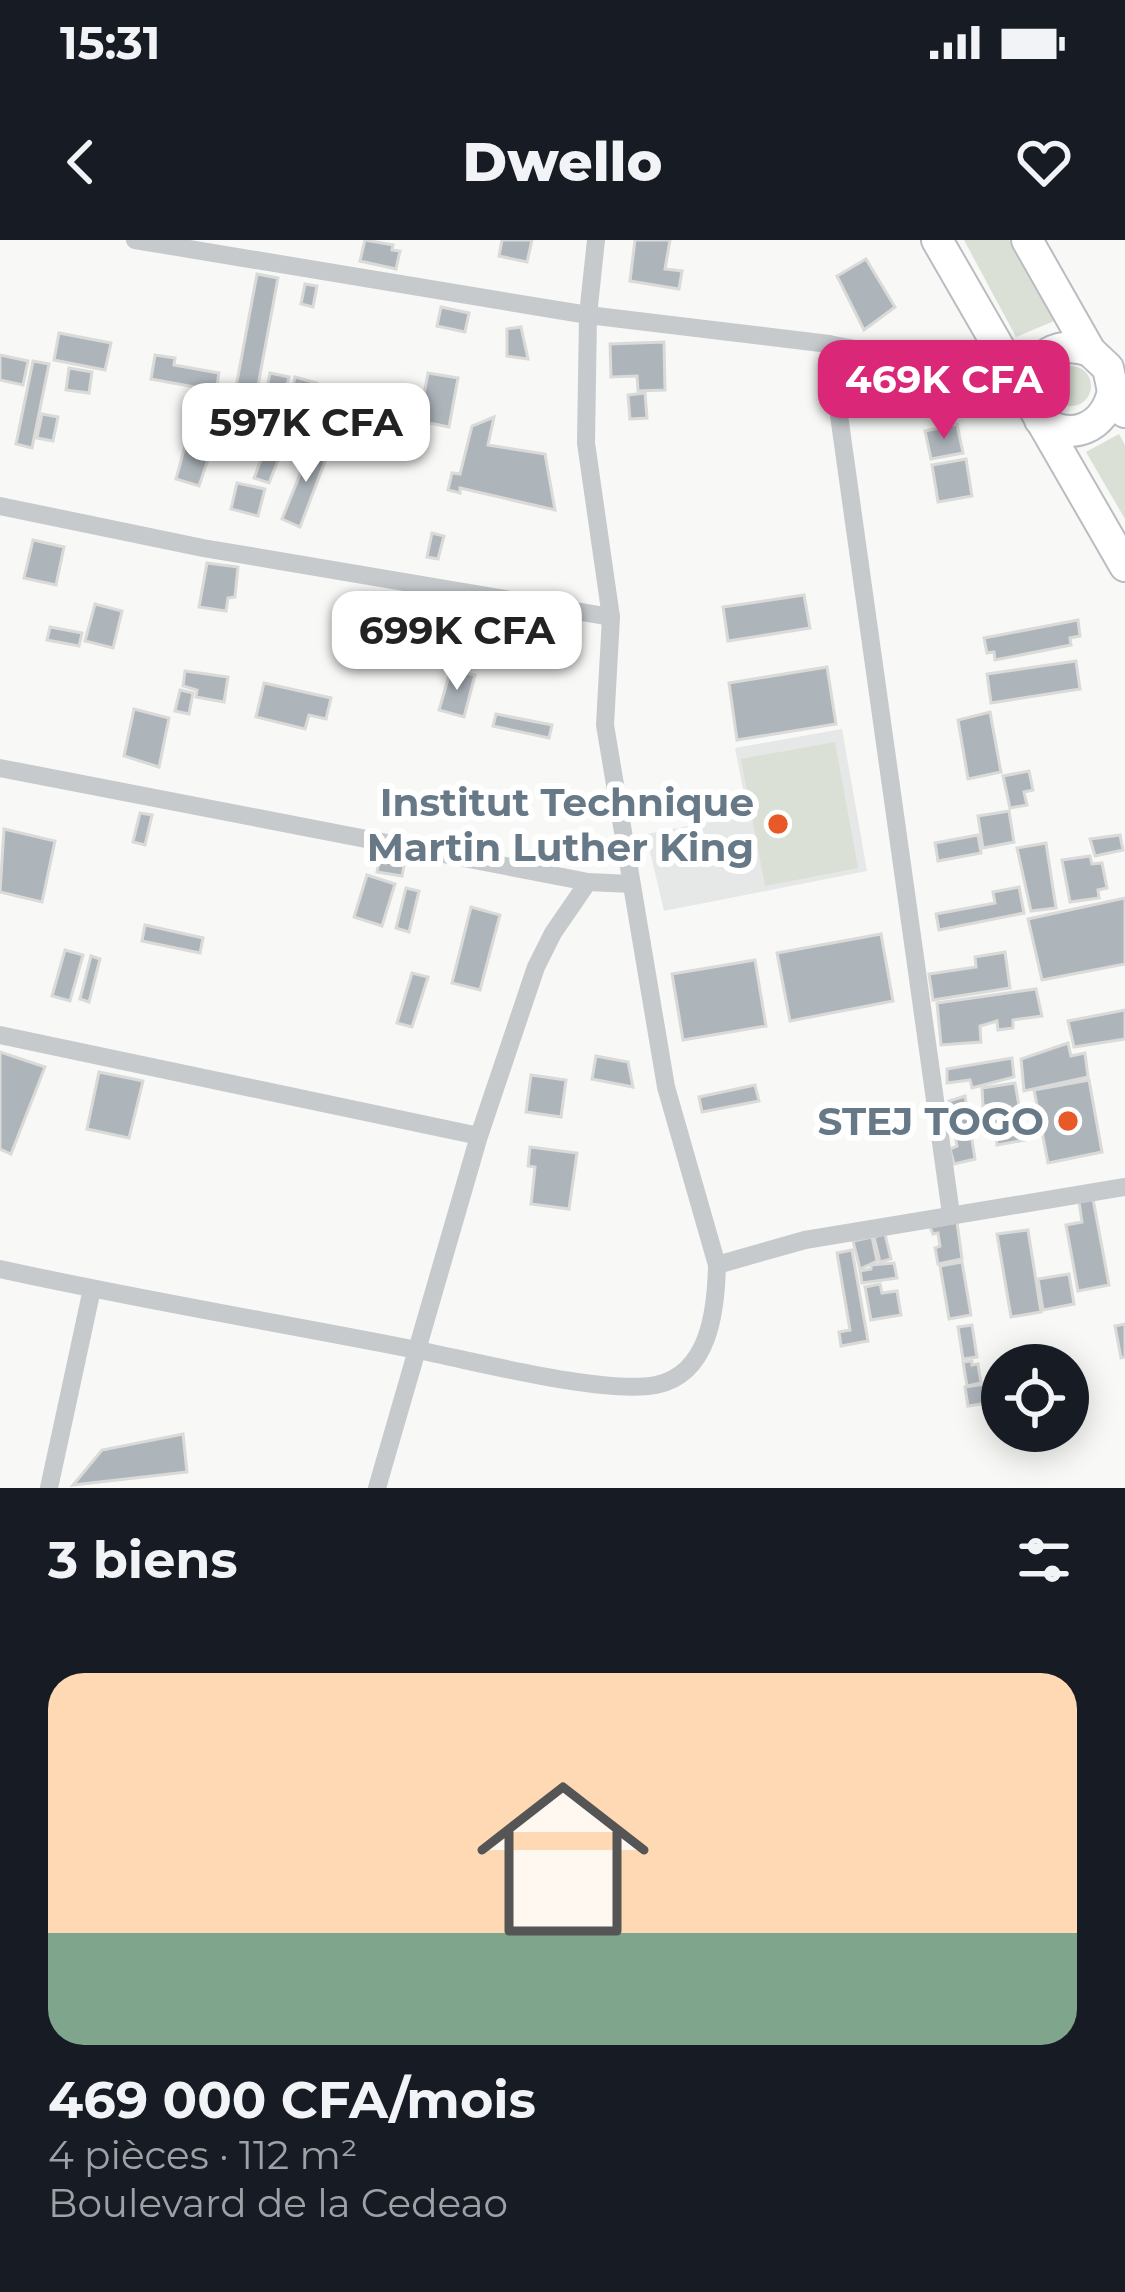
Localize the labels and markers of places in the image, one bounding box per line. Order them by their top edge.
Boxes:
pin: 469K CFA [820,340,1068,442]
pin: 597K CFA [182,383,430,485]
pin: 699K CFA [333,591,581,693]
place label: Institut Technique Martin Luther King [367,778,754,871]
marker: Institut Technique Martin Luther King [765,811,791,837]
place label: STEJ TOGO [817,1097,1044,1145]
marker: STEJ TOGO [1055,1108,1081,1134]

